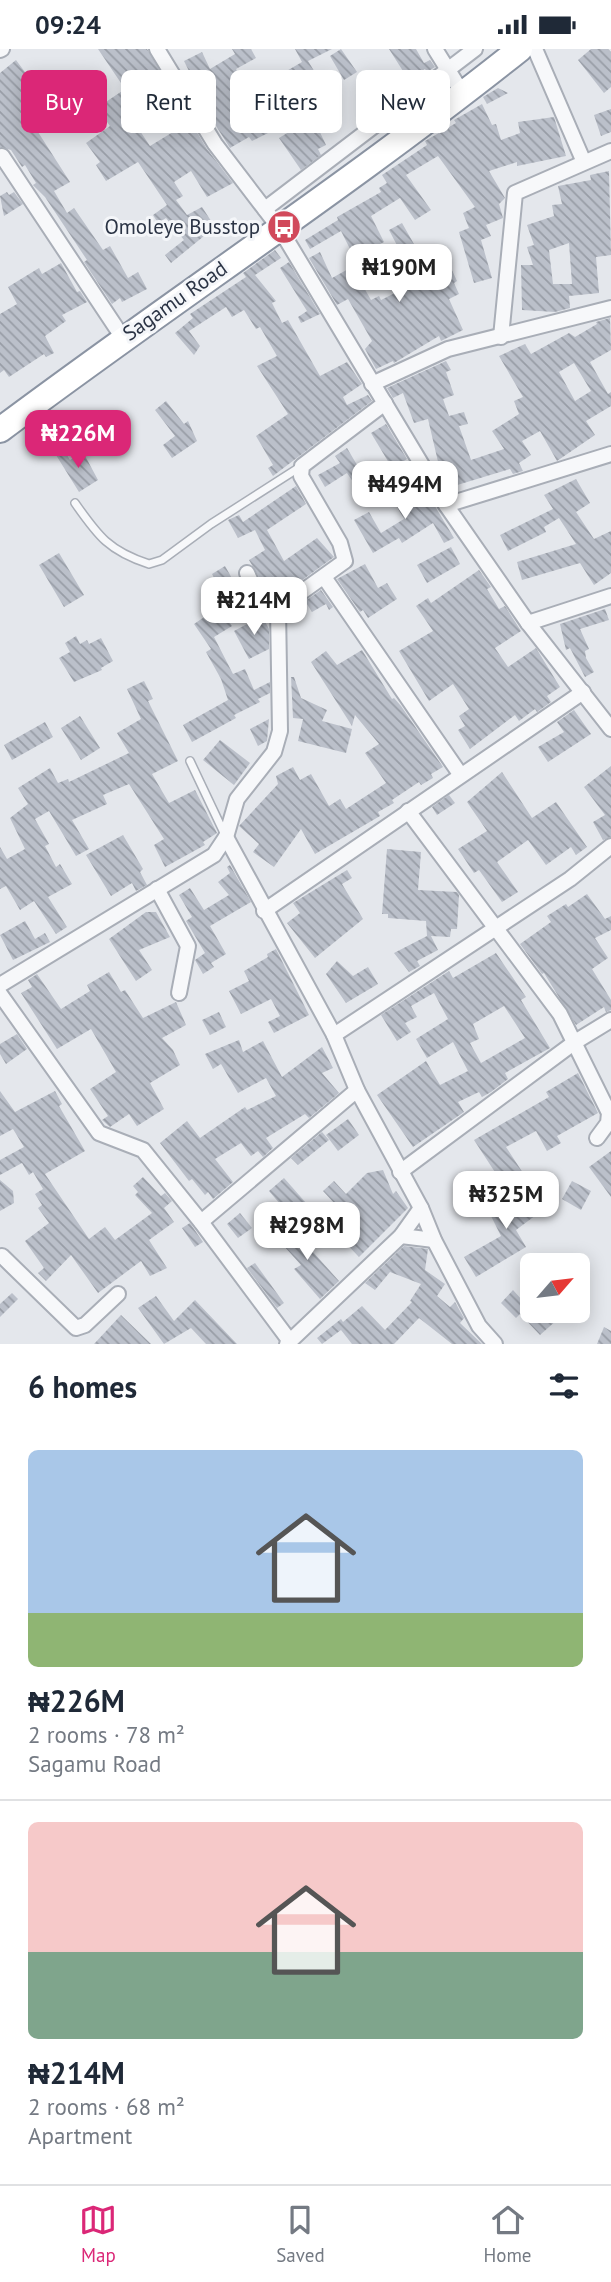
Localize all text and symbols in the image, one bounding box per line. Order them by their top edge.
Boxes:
text: 09:24 [35,8,101,41]
chip: Buy [21,70,107,133]
chip: Rent [121,70,216,133]
chip: Filters [230,70,342,133]
chip: New [356,70,450,133]
bus stop icon: Omoleye Busstop [265,208,303,246]
place label: Omoleye Busstop [104,213,260,240]
pin: ₦190M [350,245,448,304]
text: ₦190M [362,252,436,281]
street label: Sagamu Road [117,255,232,347]
pin: ₦226M [29,411,127,470]
text: ₦226M [41,418,115,447]
pin: ₦494M [356,461,454,521]
text: ₦494M [368,469,442,498]
pin: ₦214M [205,577,303,637]
text: ₦214M [217,585,291,614]
pin: ₦325M [457,1171,555,1231]
text: ₦325M [469,1179,543,1208]
pin: ₦298M [258,1203,356,1262]
text: ₦298M [270,1210,344,1239]
north arrow [520,1253,590,1323]
map controls [520,1253,590,1323]
text: 6 homes [28,1367,137,1406]
icon: filters [545,1367,583,1405]
icon: home [243,1495,369,1621]
text: ₦226M [28,1681,125,1720]
text: 2 rooms · 78 m² [28,1720,185,1749]
text: Sagamu Road [28,1749,161,1778]
icon: home [243,1867,369,1993]
text: ₦214M [28,2053,125,2092]
text: 2 rooms · 68 m² [28,2092,185,2121]
text: Apartment [28,2121,132,2150]
tab: Map [79,2201,117,2267]
tab: Saved [276,2201,325,2267]
tab: Home [483,2201,532,2267]

